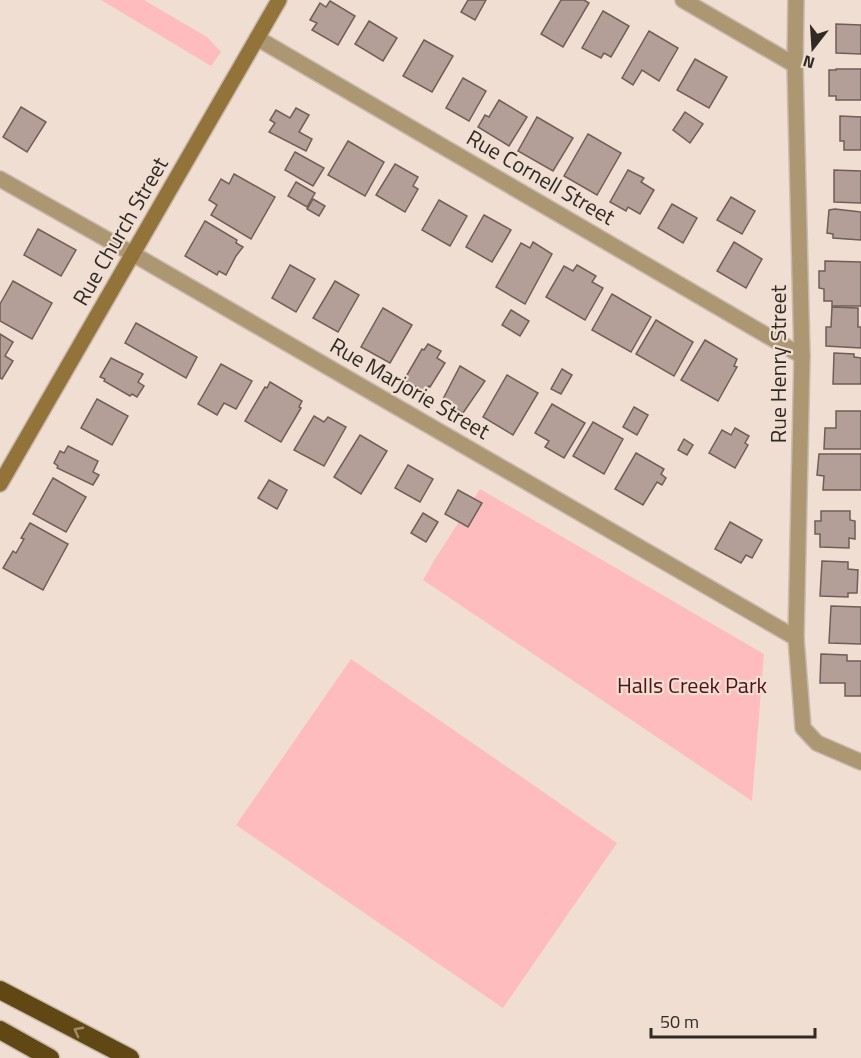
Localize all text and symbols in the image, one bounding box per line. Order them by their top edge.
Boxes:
north arrow [783,18,843,78]
text: N [800,49,817,75]
street label: Rue Cornell Street [460,121,622,234]
street label: Rue Church Street [64,150,177,312]
street label: Rue Henry Street [761,284,795,443]
street label: Rue Marjorie Street [324,328,497,448]
park label: Halls Creek Park [617,668,767,702]
scale bar [651,1001,814,1039]
text: 50 m [660,1008,699,1035]
one-way arrow [73,1027,84,1038]

